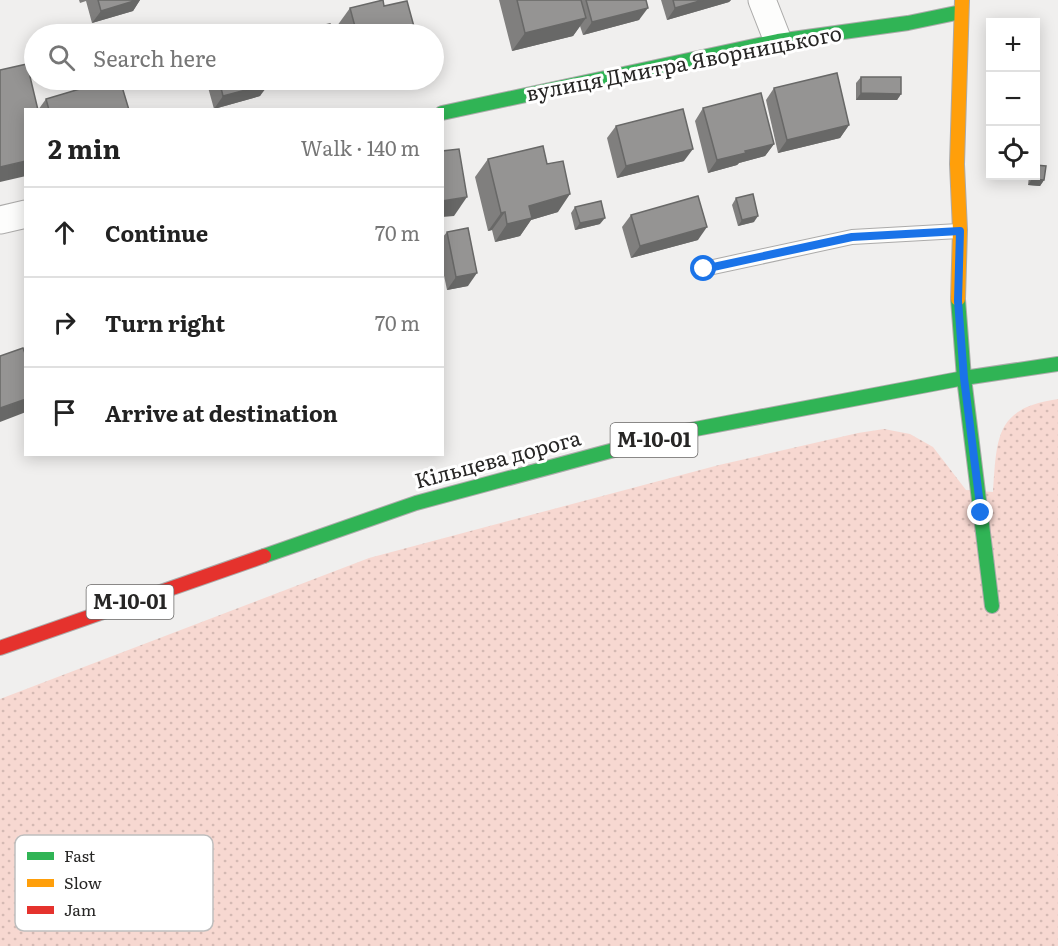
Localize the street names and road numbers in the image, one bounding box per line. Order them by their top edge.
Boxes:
street label: вулиця Дмитра Яворницького [523,16,844,107]
street label: Кільцева дорога [411,420,585,495]
road number: М-10-01 [610,423,698,457]
road number: М-10-01 [86,585,174,619]

